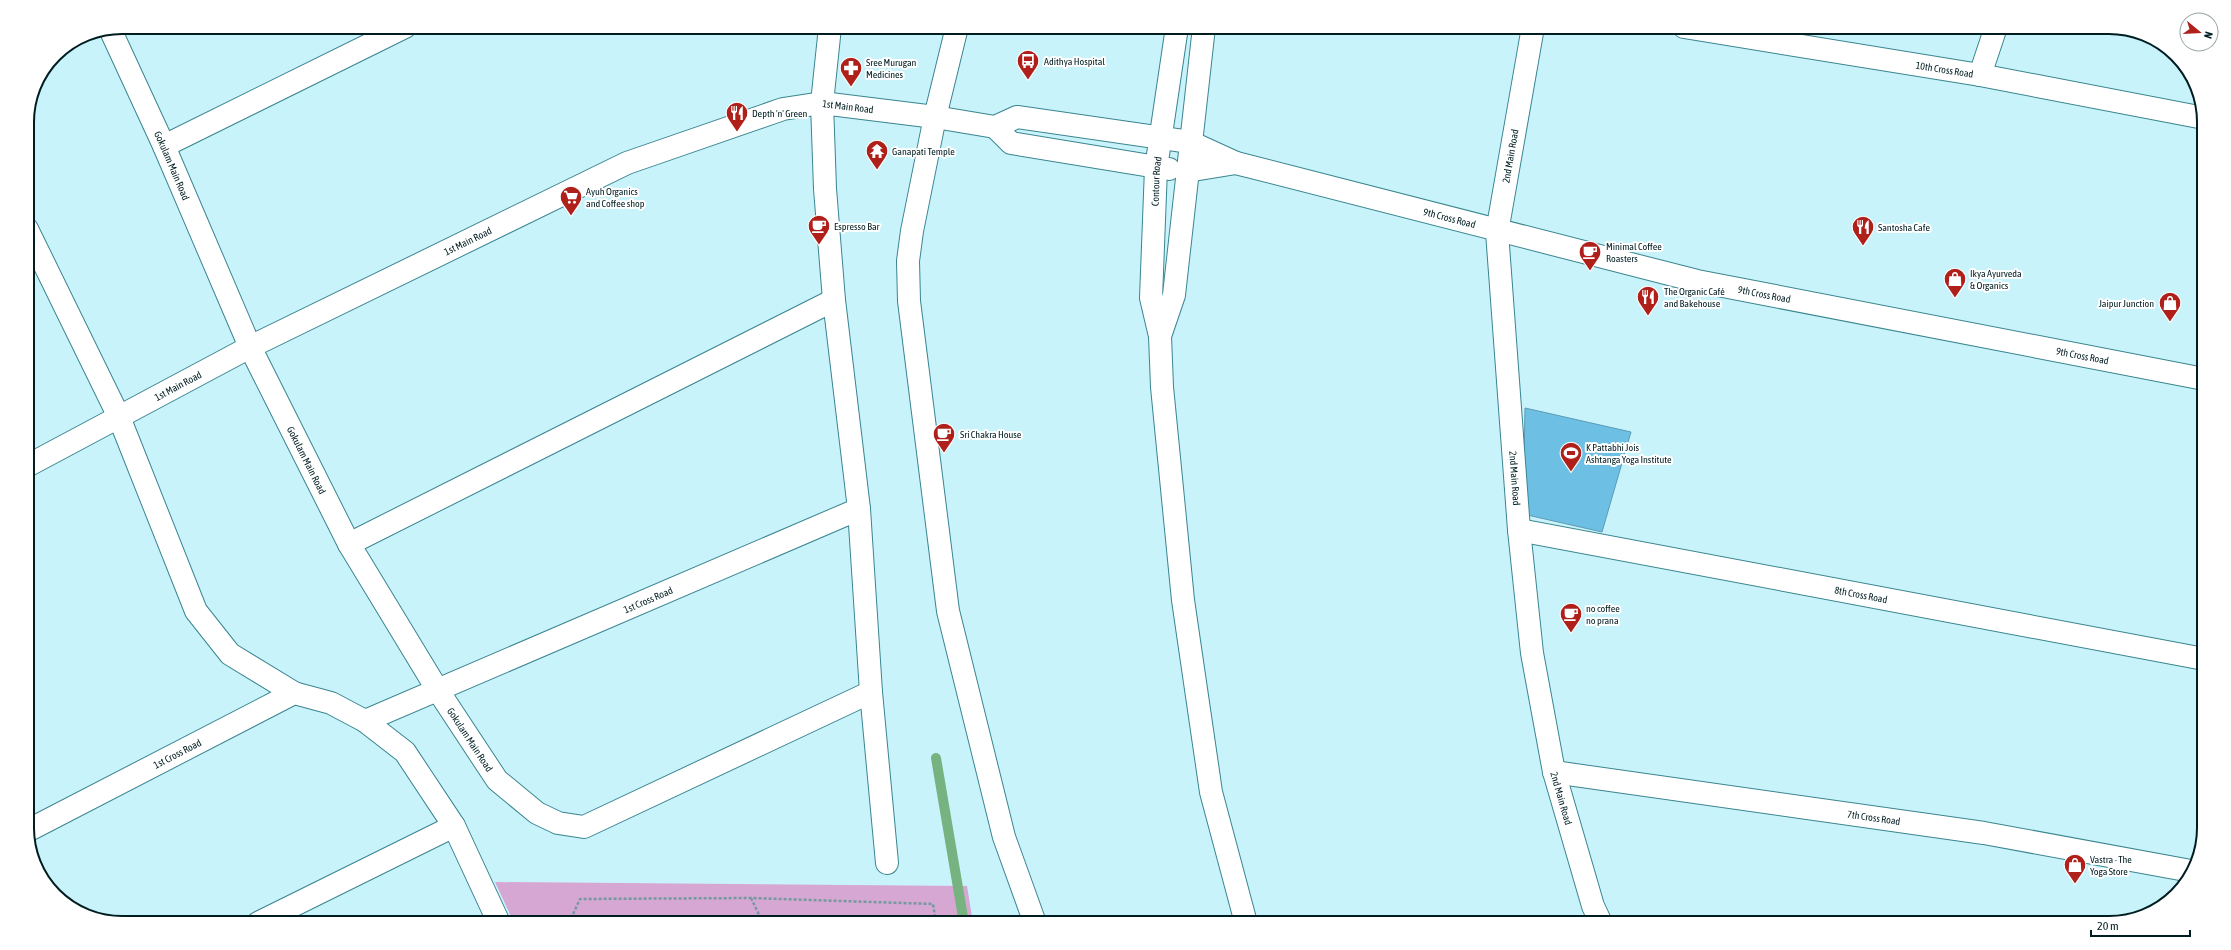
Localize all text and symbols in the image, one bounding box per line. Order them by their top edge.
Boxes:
north arrow [2179,12,2219,52]
text: N [2202,30,2215,40]
bus stop icon: Adithya Hospital [1015,48,1041,81]
pharmacy icon: Sree Murugan Medicines [838,55,864,88]
place label: Adithya Hospital [1044,56,1105,67]
place label: Sree Murugan Medicines [866,57,917,80]
street label: 10th Cross Road [1915,60,1974,80]
street label: 1st Main Road [822,98,874,115]
restaurant icon: Depth 'n' Green [724,100,750,133]
place label: Depth 'n' Green [752,108,808,119]
street label: 2nd Main Road [1500,128,1521,184]
street label: Gokulam Main Road [152,129,192,202]
temple icon: Ganapati Temple [864,138,890,171]
place label: Ganapati Temple [892,146,955,157]
street label: Contour Road [1150,155,1164,206]
supermarket icon: Ayuh Organics and Coffee shop [558,184,584,217]
place label: Ayuh Organics and Coffee shop [586,186,645,209]
street label: 9th Cross Road [1422,206,1477,230]
cafe icon: Espresso Bar [806,213,832,246]
restaurant icon: Santosha Cafe [1850,214,1876,247]
place label: Espresso Bar [834,221,881,232]
place label: Santosha Cafe [1878,222,1930,233]
street label: 1st Main Road [442,225,494,257]
cafe icon: Minimal Coffee Roasters [1577,239,1603,272]
place label: Minimal Coffee Roasters [1606,241,1662,264]
shop icon: Ikya Ayurveda & Organics [1942,266,1968,299]
place label: Ikya Ayurveda & Organics [1970,268,2022,291]
restaurant icon: The Organic Café and Bakehouse [1635,284,1661,317]
street label: 9th Cross Road [1737,284,1792,305]
place label: The Organic Café and Bakehouse [1664,286,1725,309]
shop icon: Jaipur Junction [2157,290,2183,323]
place label: Jaipur Junction [2099,298,2154,309]
street label: 9th Cross Road [2055,346,2110,367]
street label: 1st Main Road [153,369,204,403]
cafe icon: Sri Chakra House [931,421,957,454]
street label: Gokulam Main Road [285,425,328,496]
place label: Sri Chakra House [960,429,1022,440]
sports icon: K Pattabhi Jois Ashtanga Yoga Institute [1558,440,1584,473]
place label: K Pattabhi Jois Ashtanga Yoga Institute [1586,442,1672,465]
street label: 2nd Main Road [1507,451,1522,506]
street label: 1st Cross Road [622,585,675,615]
street label: 8th Cross Road [1834,585,1888,605]
cafe icon: no coffee no prana [1558,601,1584,634]
place label: no coffee no prana [1586,603,1620,626]
street label: Gokulam Main Road [445,706,495,774]
street label: 1st Cross Road [152,737,203,771]
street label: 2nd Main Road [1548,771,1574,826]
street label: 7th Cross Road [1846,809,1901,827]
shop icon: Vastra - The Yoga Store [2062,852,2088,885]
place label: Vastra - The Yoga Store [2090,854,2132,877]
scale bar [2091,912,2190,938]
text: 20 m [2097,919,2119,933]

